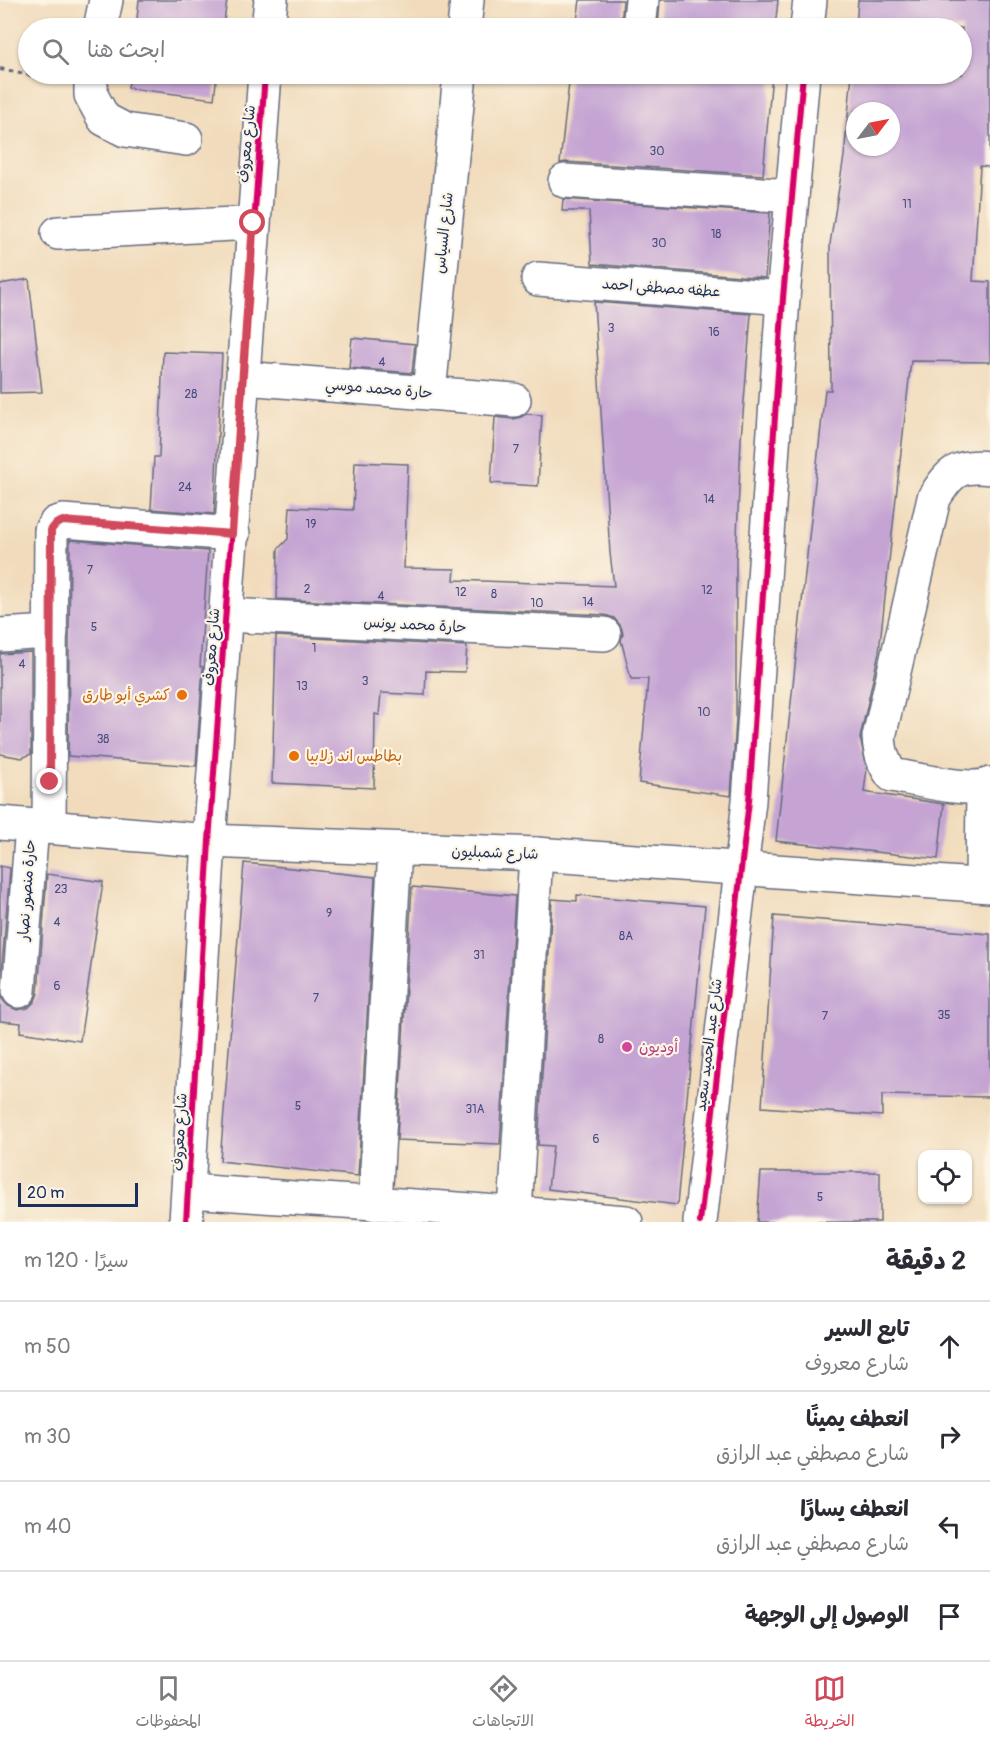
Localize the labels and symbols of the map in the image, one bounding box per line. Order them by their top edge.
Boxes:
north arrow [846,102,900,156]
street label: شارع معروف [234,104,260,184]
house number: 30 [650,144,664,159]
street label: شارع السياس [430,191,458,275]
house number: 11 [902,197,912,212]
route start [239,209,265,235]
house number: 18 [711,227,721,242]
house number: 30 [652,236,666,251]
street label: عطفه مصطفى احمد [601,274,721,302]
house number: 3 [608,321,615,336]
house number: 16 [708,325,720,340]
house number: 4 [379,355,386,370]
street label: حارة محمد موسي [324,375,434,406]
house number: 28 [185,387,197,402]
house number: 7 [513,442,520,457]
house number: 24 [178,480,192,495]
house number: 14 [703,492,715,507]
house number: 19 [306,517,316,532]
house number: 7 [87,563,94,578]
house number: 2 [304,582,311,597]
house number: 12 [701,583,713,598]
house number: 12 [455,585,467,600]
house number: 8 [491,587,497,602]
house number: 4 [378,589,385,604]
house number: 14 [582,595,594,610]
house number: 10 [531,596,543,611]
street label: شارع معروف [200,607,224,687]
street label: حارة محمد يونس [363,613,467,637]
house number: 5 [91,620,97,635]
house number: 1 [312,641,316,656]
house number: 4 [19,657,26,672]
house number: 3 [362,674,369,689]
house number: 13 [296,679,308,694]
place label: كشري أبو طارق [82,686,170,706]
marker: كشري أبو طارق [175,688,189,702]
house number: 10 [698,705,710,720]
house number: 38 [97,732,109,747]
place label: بطاطس اند زلابيا [306,747,402,766]
marker: بطاطس اند زلابيا [287,749,301,763]
route end [36,768,62,794]
street label: حارة منصور نصار [14,839,40,942]
street label: شارع شمبليون [451,842,539,864]
house number: 23 [54,882,68,897]
house number: 9 [326,906,332,921]
house number: 4 [54,915,61,930]
house number: 8A [619,929,633,944]
house number: 31 [473,948,485,963]
street label: شارع عبد الحميد سعيد [691,978,727,1112]
house number: 6 [54,979,61,994]
house number: 7 [313,991,320,1006]
house number: 35 [937,1008,951,1023]
house number: 7 [822,1009,829,1024]
house number: 8 [598,1032,604,1047]
place label: أوديون [639,1038,678,1057]
marker: أوديون [620,1040,634,1054]
street label: شارع معروف [168,1092,192,1172]
house number: 5 [295,1099,301,1114]
house number: 31A [465,1102,485,1117]
house number: 6 [593,1132,600,1147]
scale bar [18,1180,138,1208]
house number: 5 [817,1190,823,1205]

